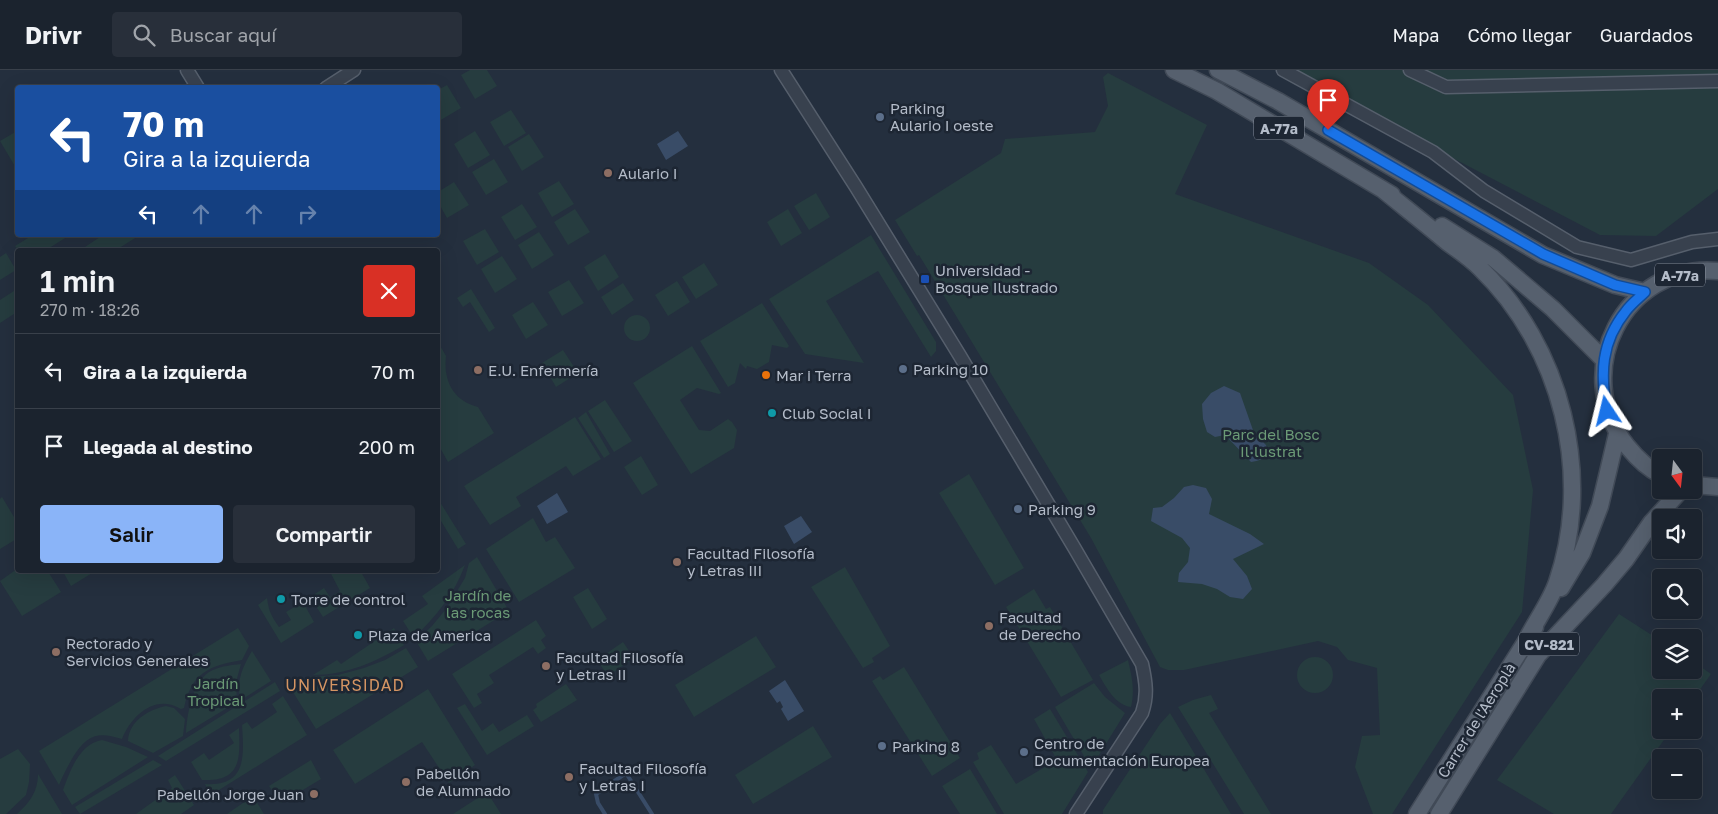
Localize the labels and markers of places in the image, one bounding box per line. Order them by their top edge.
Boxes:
pin [1307,79,1349,130]
place label: Parking Aulario I oeste [890,99,994,134]
marker: Parking Aulario I oeste [874,111,886,123]
place label: Aulario I [618,164,677,182]
marker: Aulario I [602,167,614,179]
place label: Universidad - Bosque Ilustrado [935,261,1058,296]
marker: Universidad - Bosque Ilustrado [919,273,931,285]
place label: Parking 10 [913,360,988,378]
place label: E.U. Enfermería [488,361,599,379]
marker: Parking 10 [897,363,909,375]
marker: E.U. Enfermería [472,364,484,376]
place label: Mar i Terra [776,366,851,384]
marker: Mar i Terra [760,369,772,381]
place label: Club Social I [782,404,872,422]
marker: Club Social I [766,407,778,419]
place label: Parking 9 [1028,500,1096,518]
marker: Parking 9 [1012,503,1024,515]
place label: Facultad Filosofía y Letras III [687,544,815,579]
marker: Facultad Filosofía y Letras III [671,556,683,568]
place label: Torre de control [291,590,406,608]
marker: Torre de control [275,593,287,605]
place label: Facultad de Derecho [999,608,1081,643]
marker: Facultad de Derecho [983,620,995,632]
place label: Plaza de America [368,626,491,644]
marker: Plaza de America [352,629,364,641]
place label: Rectorado y Servicios Generales [66,634,209,669]
marker: Rectorado y Servicios Generales [50,646,62,658]
place label: Facultad Filosofía y Letras II [556,648,684,683]
marker: Facultad Filosofía y Letras II [540,660,552,672]
place label: Centro de Documentación Europea [1034,734,1210,769]
place label: Parking 8 [892,737,960,755]
marker: Parking 8 [876,740,888,752]
marker: Centro de Documentación Europea [1018,746,1030,758]
place label: Facultad Filosofía y Letras I [579,759,707,794]
place label: Pabellón de Alumnado [416,764,511,799]
marker: Facultad Filosofía y Letras I [563,771,575,783]
marker: Pabellón de Alumnado [400,776,412,788]
place label: Pabellón Jorge Juan [157,785,304,803]
marker: Pabellón Jorge Juan [308,788,320,800]

